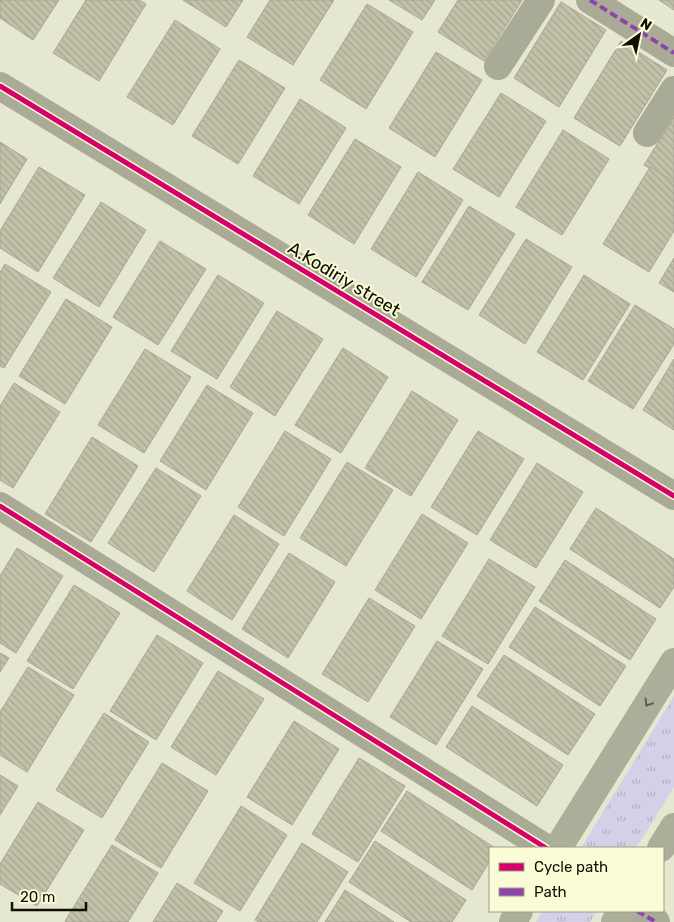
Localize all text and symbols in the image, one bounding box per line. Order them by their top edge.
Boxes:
north arrow [614,10,664,60]
text: N [637,15,655,34]
street label: A.Kodiriy street [284,237,404,321]
one-way arrow [645,698,654,707]
legend [489,847,664,912]
text: Cycle path [534,858,608,876]
scale bar [12,880,86,912]
text: Path [534,883,567,901]
text: 20 m [20,888,55,906]

